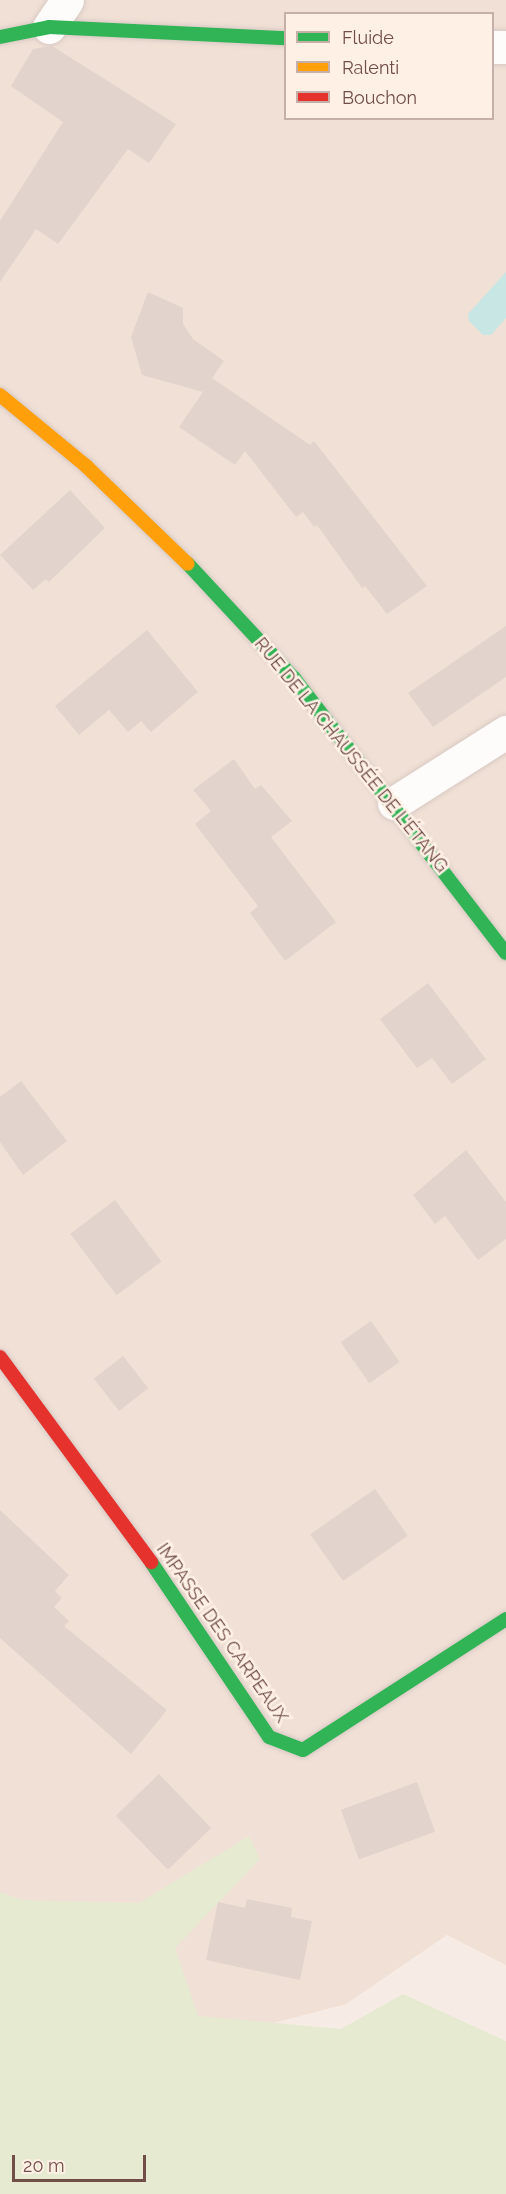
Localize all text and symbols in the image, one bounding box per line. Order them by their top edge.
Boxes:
legend [284,12,494,120]
text: Fluide [342,27,394,48]
text: Ralenti [342,57,399,78]
text: Bouchon [342,87,417,108]
street label: RUE DE LA CHAUSSÉE DE L'ÉTANG [249,633,453,877]
street label: IMPASSE DES CARPEAUX [152,1539,292,1727]
scale bar [15,2143,148,2181]
text: 20 m [23,2155,65,2176]

